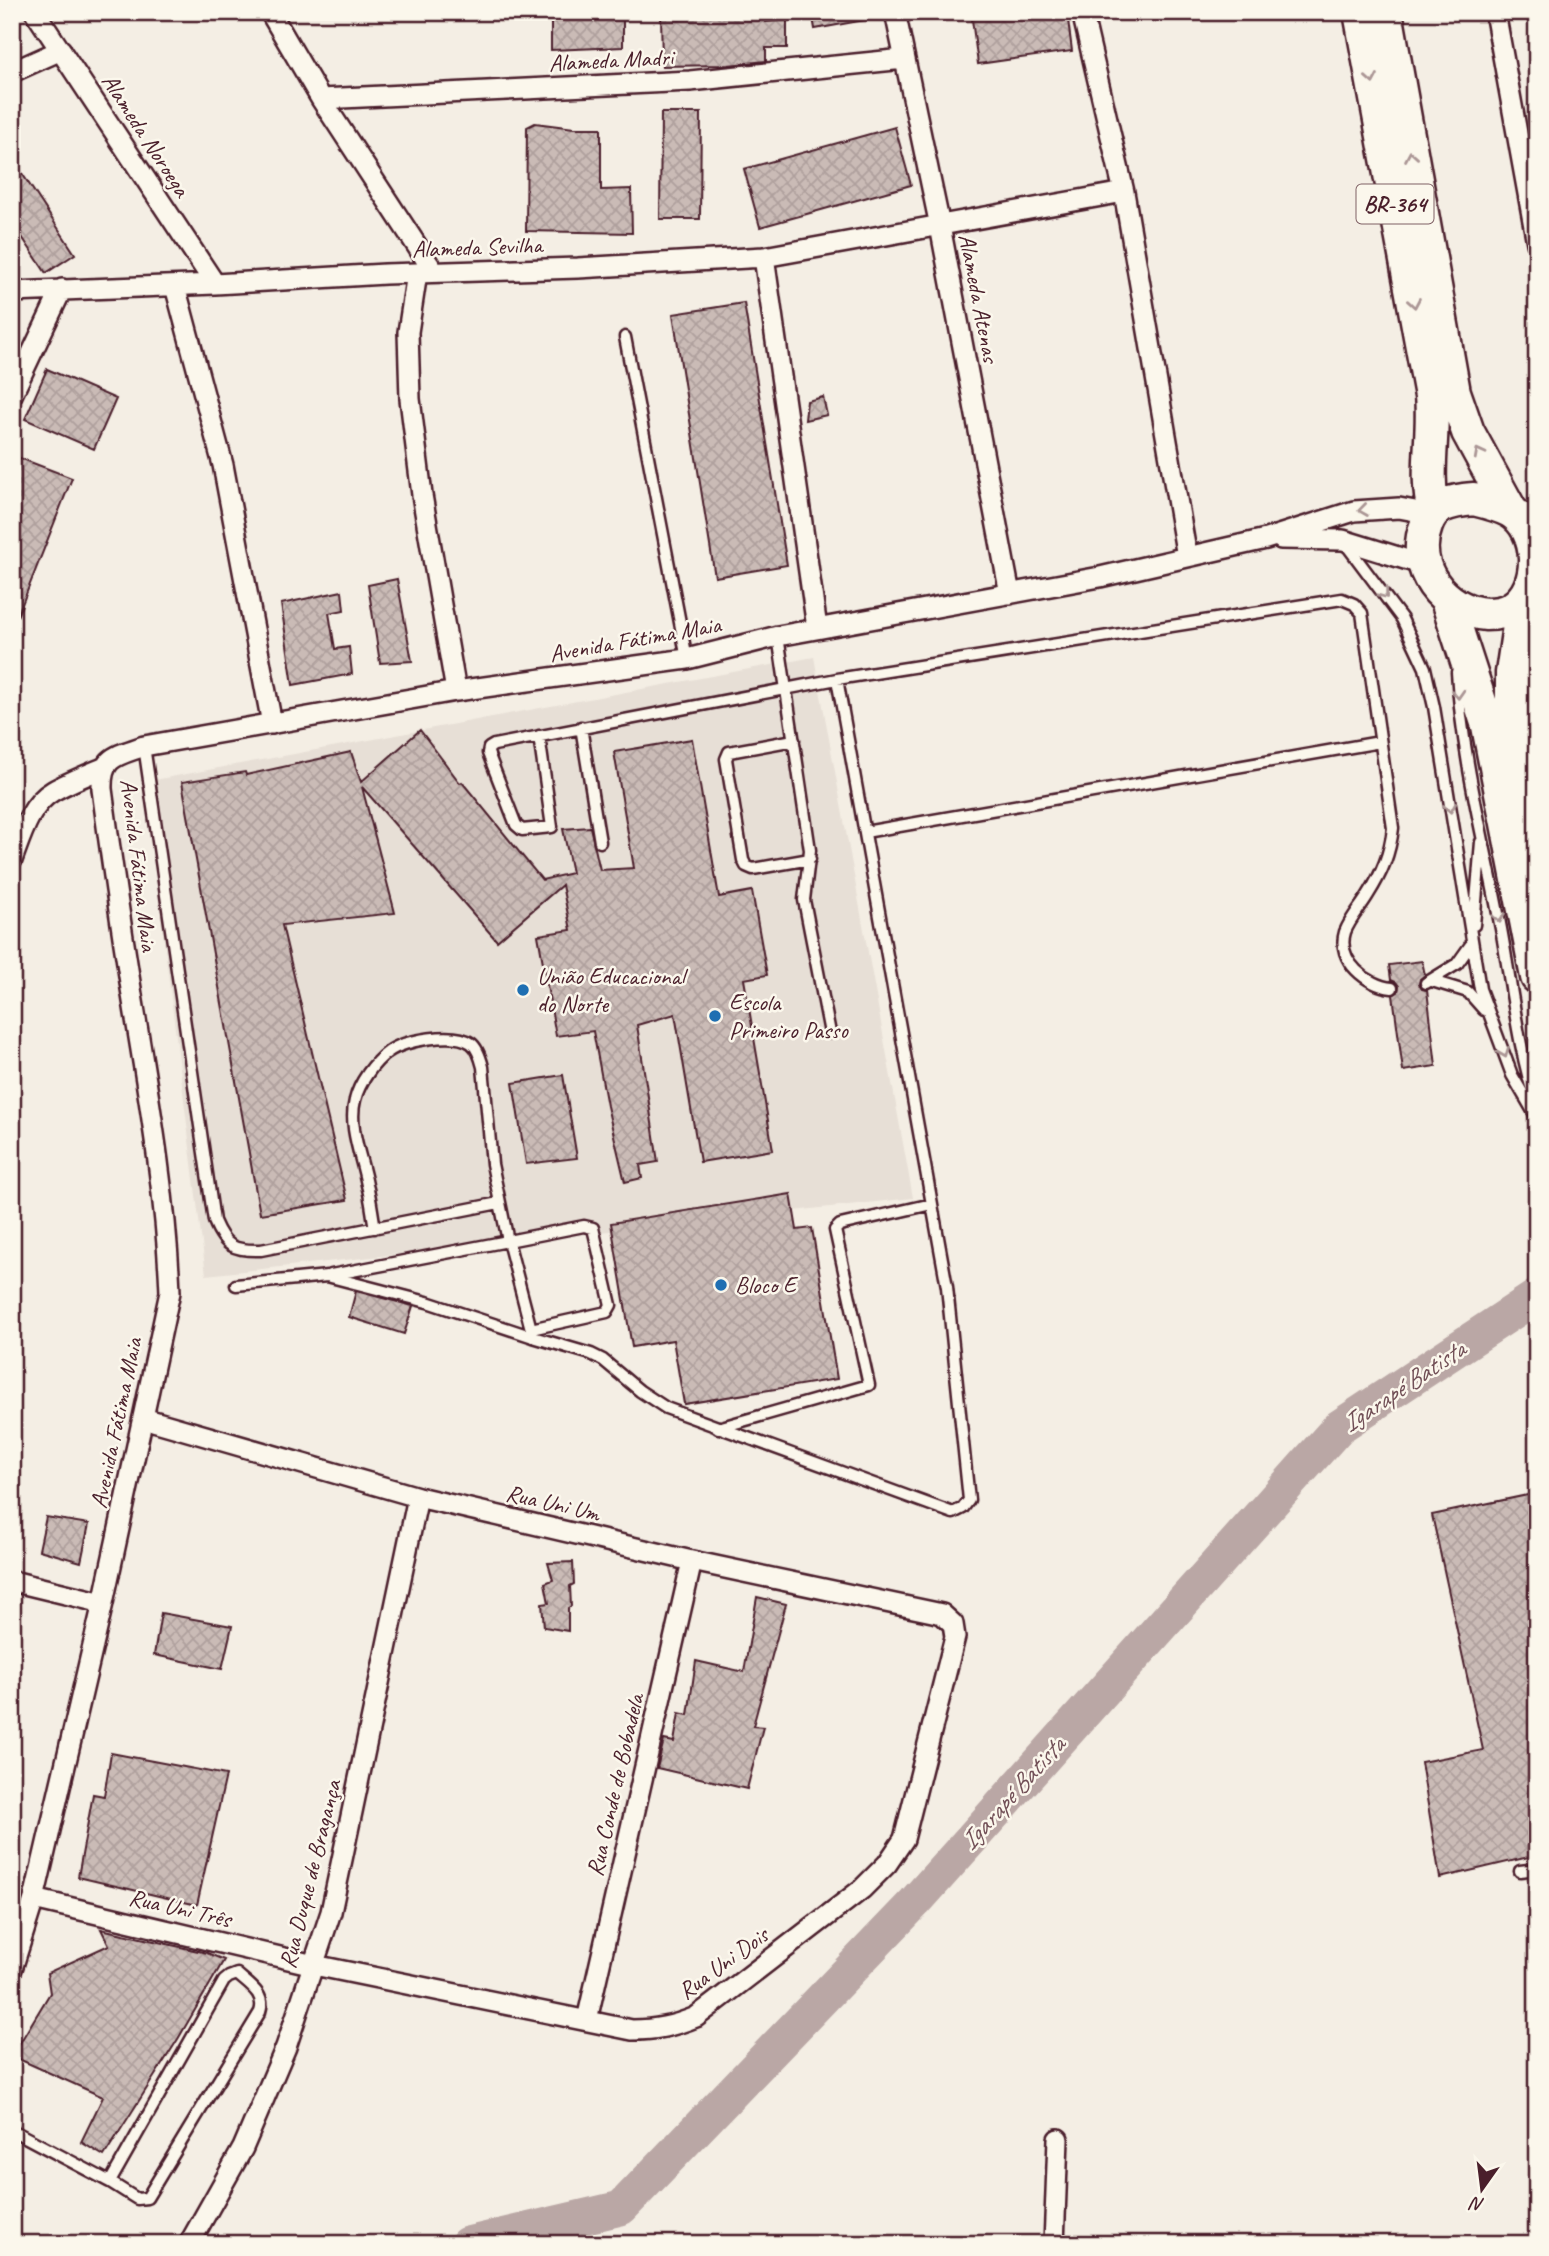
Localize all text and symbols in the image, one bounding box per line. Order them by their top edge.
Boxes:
street label: Alameda Madri [548,42,676,78]
street label: Alameda Noroega [95,68,198,204]
one-way arrow [1364,73,1379,85]
one-way arrow [1405,150,1420,162]
road number: BR-364 [1356,184,1434,224]
street label: Alameda Sevilha [411,230,545,264]
street label: Alameda Atenas [952,231,1007,367]
one-way arrow [1405,297,1420,309]
one-way arrow [1474,448,1488,460]
one-way arrow [1357,503,1369,518]
one-way arrow [1375,586,1388,599]
street label: Avenida Fátima Maia [547,609,724,669]
one-way arrow [1451,689,1466,700]
street label: Avenida Fátima Maia [114,777,165,954]
one-way arrow [1442,802,1457,814]
one-way arrow [1490,912,1505,924]
place label: União Educacional do Norte [537,961,688,1019]
marker: União Educacional do Norte [515,982,531,998]
place label: Escola Primeiro Passo [729,987,849,1045]
marker: Escola Primeiro Passo [707,1008,723,1024]
one-way arrow [1495,1047,1509,1059]
place label: Bloco E [735,1270,799,1300]
marker: Bloco E [713,1277,729,1293]
water label: Igarapé Batista [1335,1331,1474,1440]
street label: Avenida Fátima Maia [83,1334,149,1511]
street label: Rua Uni Um [503,1478,604,1529]
street label: Rua Conde de Bobadela [579,1689,651,1879]
water label: Igarapé Batista [953,1727,1074,1857]
street label: Rua Duque de Bragança [272,1775,348,1971]
street label: Rua Uni Três [126,1882,237,1935]
street label: Rua Uni Dois [672,1919,776,2006]
north arrow [1448,2154,1518,2224]
text: N [1466,2191,1487,2218]

